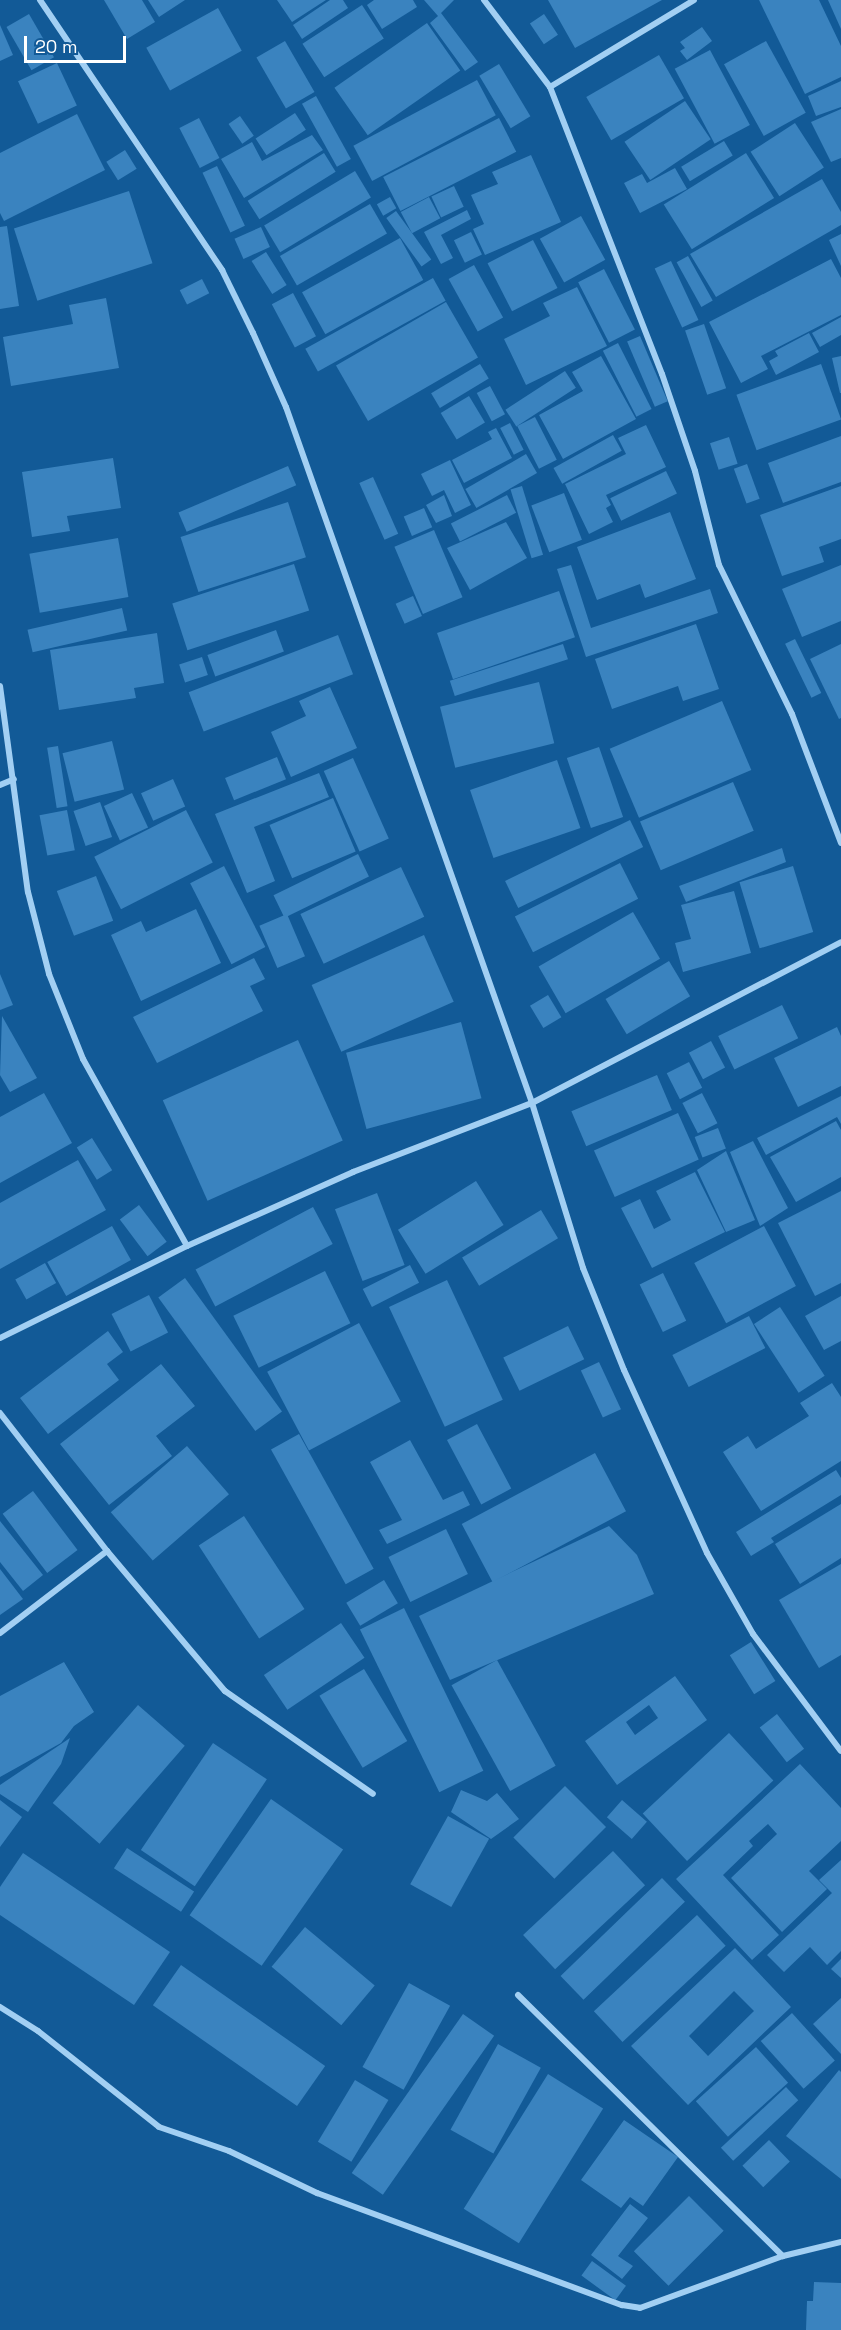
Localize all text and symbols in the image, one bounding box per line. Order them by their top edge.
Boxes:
scale bar [27,24,129,62]
text: 20 m [35,35,78,58]

